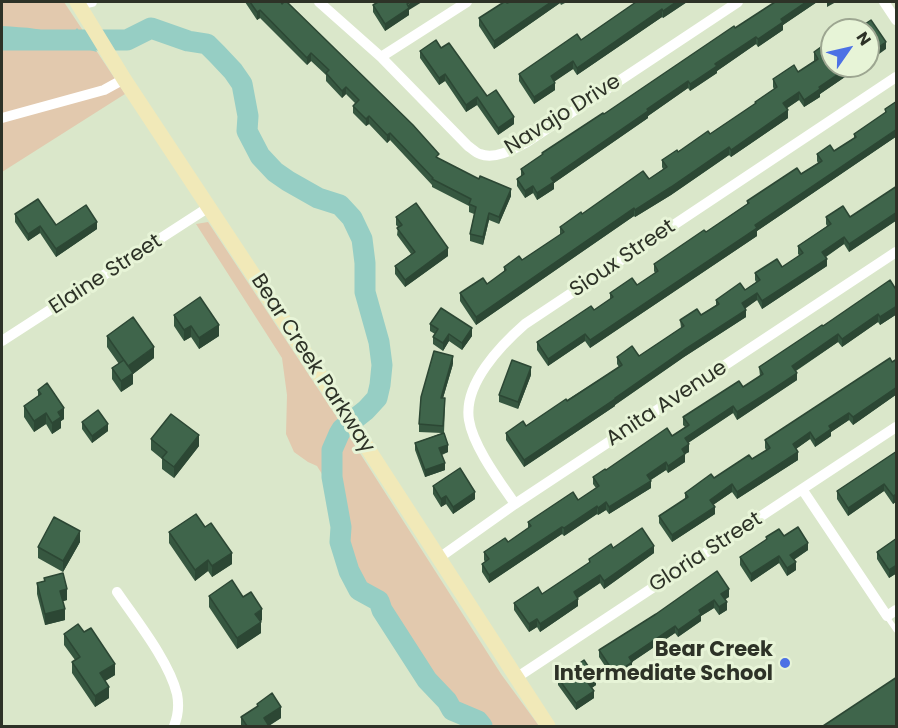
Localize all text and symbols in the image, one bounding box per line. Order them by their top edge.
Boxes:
north arrow [820,18,880,78]
text: N [851,27,877,50]
street label: Navajo Drive [500,69,626,161]
street label: Sioux Street [566,215,680,303]
street label: Elaine Street [45,229,167,321]
street label: Bear Creek Parkway [245,270,379,458]
street label: Anita Avenue [602,356,732,452]
street label: Gloria Street [645,507,767,599]
place label: Bear Creek Intermediate School [554,638,773,688]
marker: Bear Creek Intermediate School [778,656,792,670]

